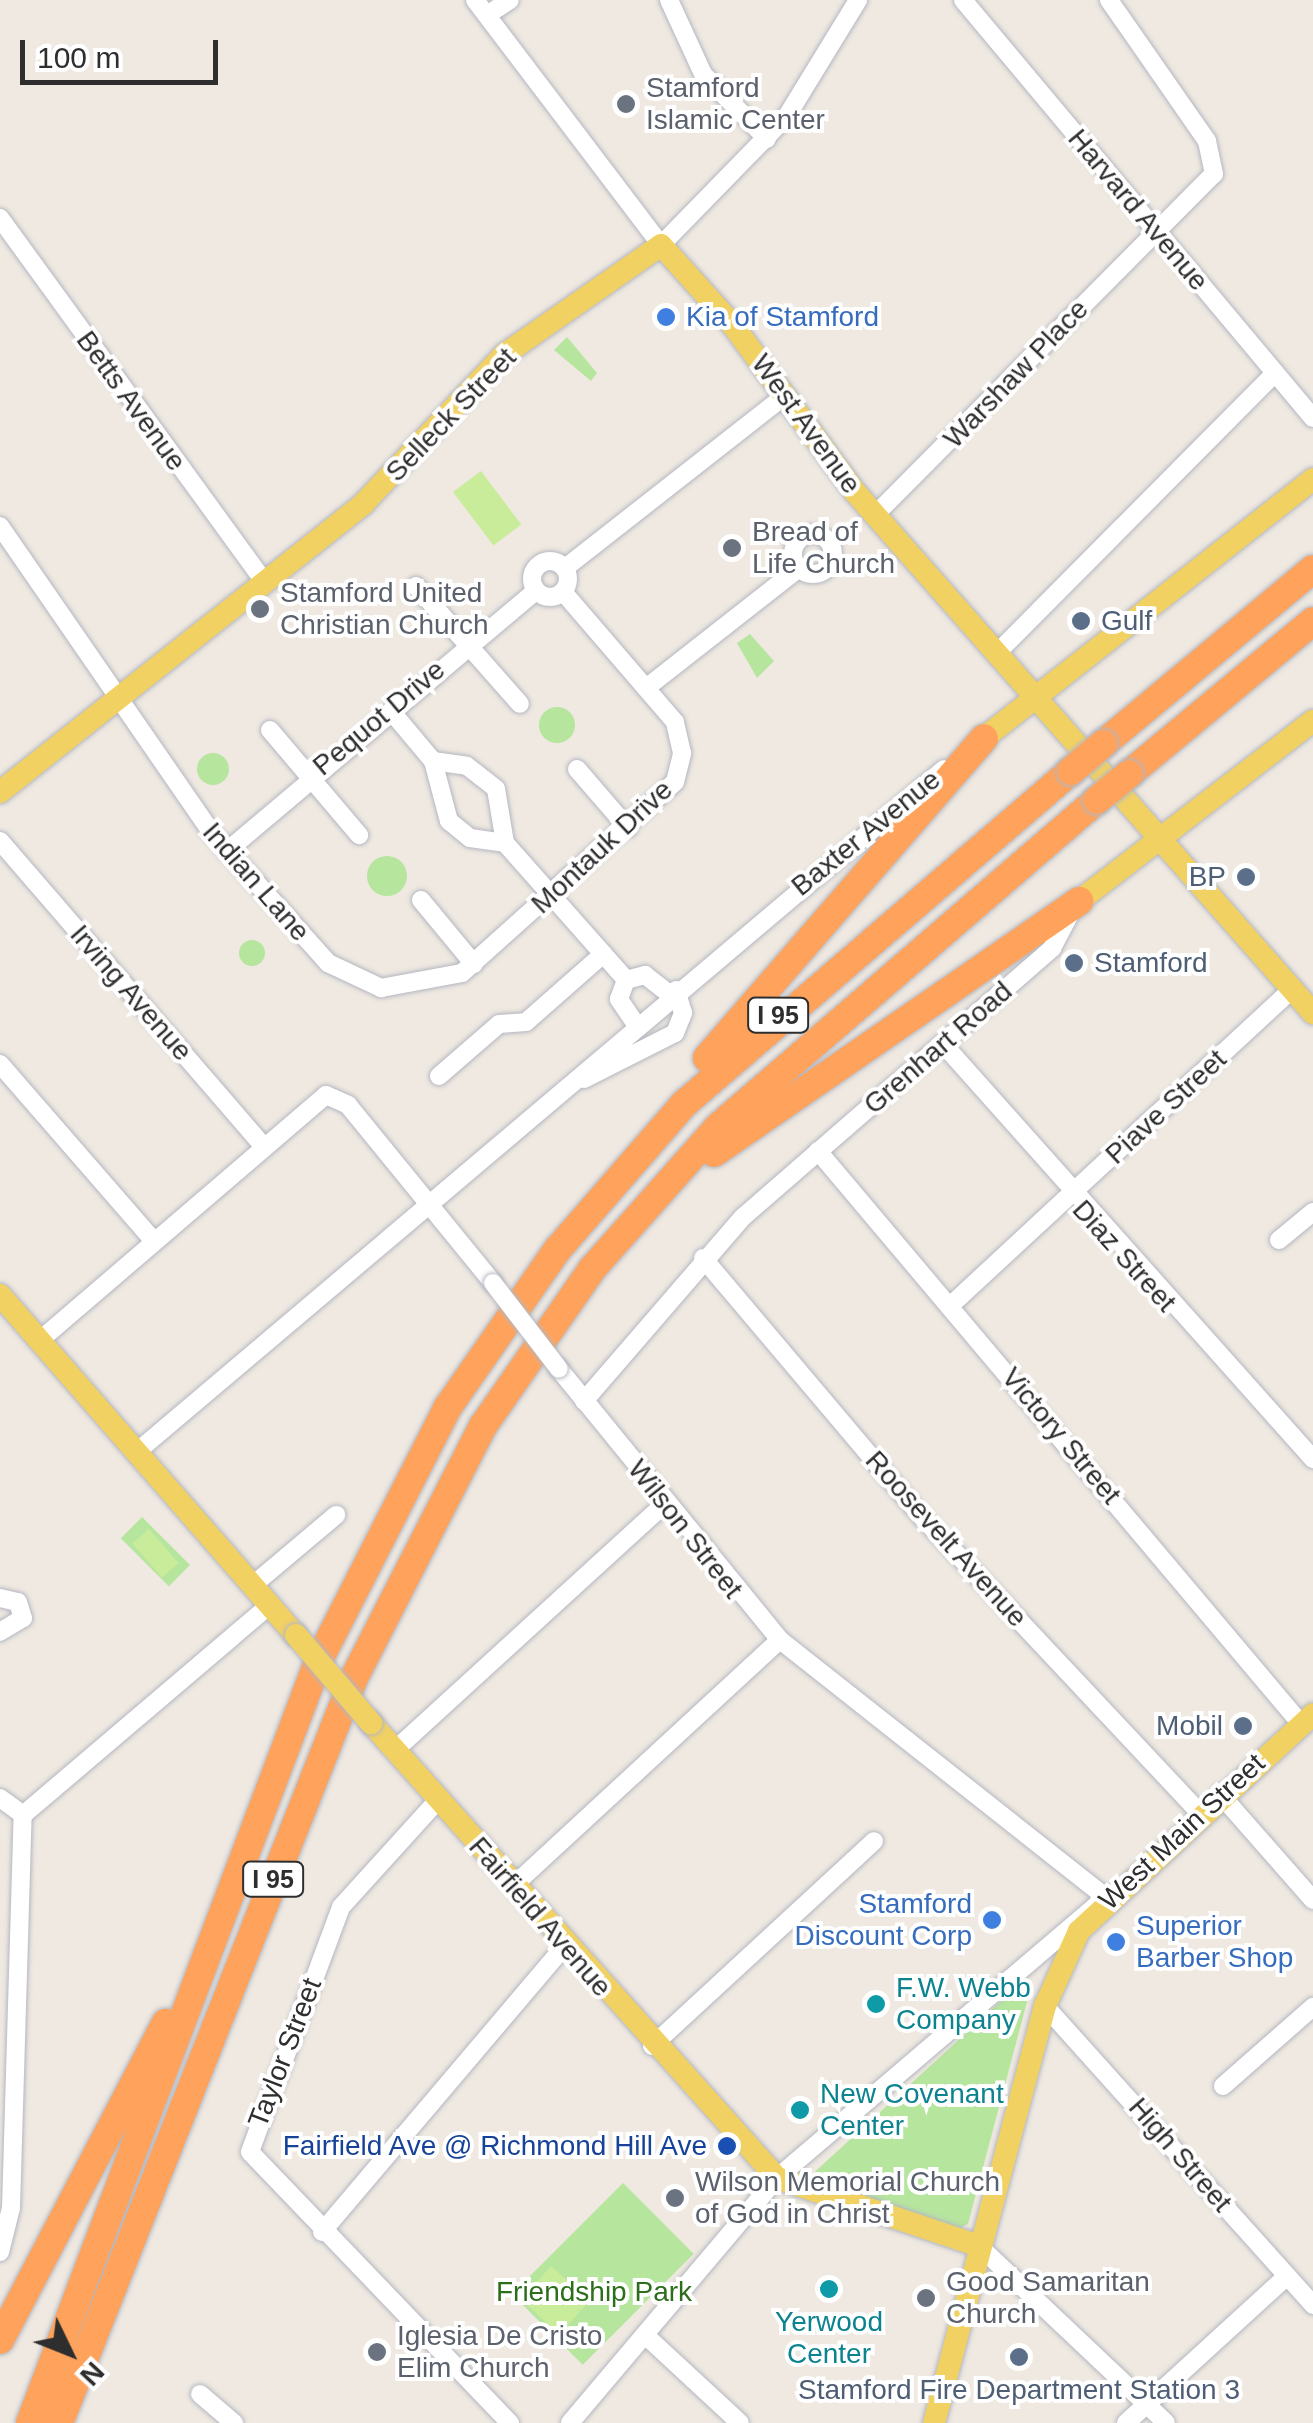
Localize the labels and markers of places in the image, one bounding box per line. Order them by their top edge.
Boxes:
place label: Stamford Islamic Center [646,71,825,137]
marker: Stamford Islamic Center [615,93,637,115]
place label: Kia of Stamford [686,300,879,334]
marker: Kia of Stamford [655,306,677,328]
place label: Bread of Life Church [752,515,895,581]
marker: Bread of Life Church [721,537,743,559]
place label: Stamford United Christian Church [280,576,489,642]
marker: Stamford United Christian Church [249,598,271,620]
place label: Gulf [1101,604,1152,638]
marker: Gulf [1070,610,1092,632]
place label: BP [1189,860,1226,894]
marker: BP [1235,866,1257,888]
place label: Stamford [1094,946,1208,980]
marker: Stamford [1063,952,1085,974]
place label: Mobil [1156,1709,1223,1743]
marker: Mobil [1232,1715,1254,1737]
place label: Stamford Discount Corp [795,1887,972,1953]
marker: Stamford Discount Corp [981,1909,1003,1931]
place label: Superior Barber Shop [1136,1909,1293,1975]
marker: Superior Barber Shop [1105,1931,1127,1953]
place label: F.W. Webb Company [896,1971,1031,2037]
marker: F.W. Webb Company [865,1993,887,2015]
place label: New Covenant Center [820,2077,1004,2143]
marker: New Covenant Center [789,2099,811,2121]
place label: Fairfield Ave @ Richmond Hill Ave [280,2129,707,2163]
marker: Fairfield Ave @ Richmond Hill Ave [716,2135,738,2157]
place label: Wilson Memorial Church of God in Christ [695,2165,1000,2231]
marker: Wilson Memorial Church of God in Christ [664,2187,686,2209]
place label: Good Samaritan Church [946,2265,1150,2331]
marker: Yerwood Center [818,2278,840,2300]
marker: Good Samaritan Church [915,2287,937,2309]
place label: Yerwood Center [775,2305,883,2371]
place label: Iglesia De Cristo Elim Church [397,2319,602,2385]
marker: Iglesia De Cristo Elim Church [366,2341,388,2363]
marker: Stamford Fire Department Station 3 [1008,2346,1030,2368]
place label: Stamford Fire Department Station 3 [798,2373,1240,2407]

